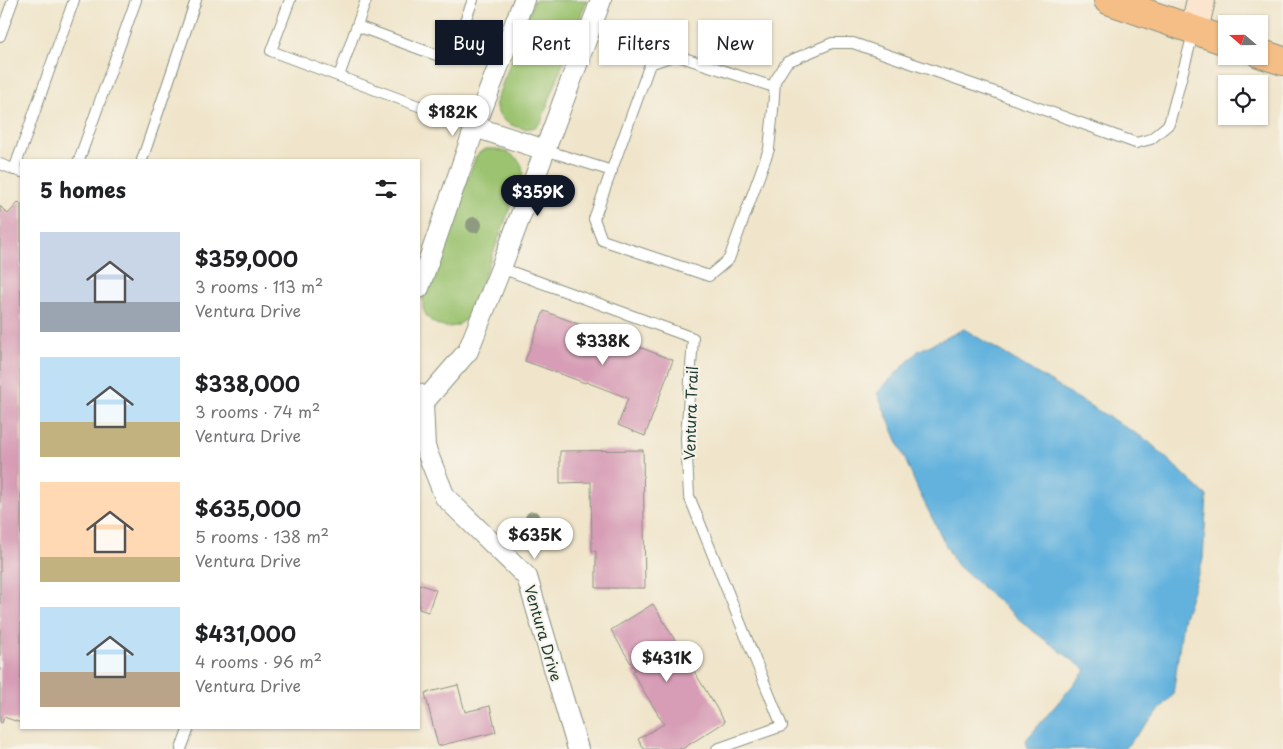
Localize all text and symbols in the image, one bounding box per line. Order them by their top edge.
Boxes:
north arrow [1218,15,1268,65]
map controls [1218,15,1268,125]
chip: Buy [435,20,503,65]
chip: Rent [513,20,589,65]
chip: Filters [599,20,688,65]
chip: New [698,20,772,65]
button: locate [1218,75,1268,125]
pin: $182K [418,94,488,137]
text: $182K [428,99,478,123]
text: 5 homes [40,173,126,205]
pin: $359K [503,174,573,217]
icon: filters [372,175,400,203]
text: $359K [512,179,564,203]
text: $359,000 [195,242,298,274]
icon: home [80,252,140,312]
text: 3 rooms · 113 m² [195,274,323,298]
text: Ventura Drive [195,298,301,322]
pin: $338K [568,324,638,366]
text: $338K [576,328,630,352]
street label: Ventura Trail [677,365,703,461]
text: $338,000 [195,367,300,399]
icon: home [80,377,140,437]
text: 3 rooms · 74 m² [195,399,320,423]
text: Ventura Drive [195,423,301,447]
text: $635,000 [195,492,301,524]
icon: home [80,502,140,562]
pin: $635K [500,518,570,560]
text: $635K [508,522,562,546]
text: 5 rooms · 138 m² [195,524,329,548]
text: Ventura Drive [195,548,301,572]
street label: Ventura Drive [519,582,569,684]
text: $431,000 [195,617,296,649]
icon: home [80,627,140,687]
pin: $431K [632,640,702,683]
text: $431K [642,645,692,669]
text: 4 rooms · 96 m² [195,649,322,673]
text: Ventura Drive [195,673,301,697]

